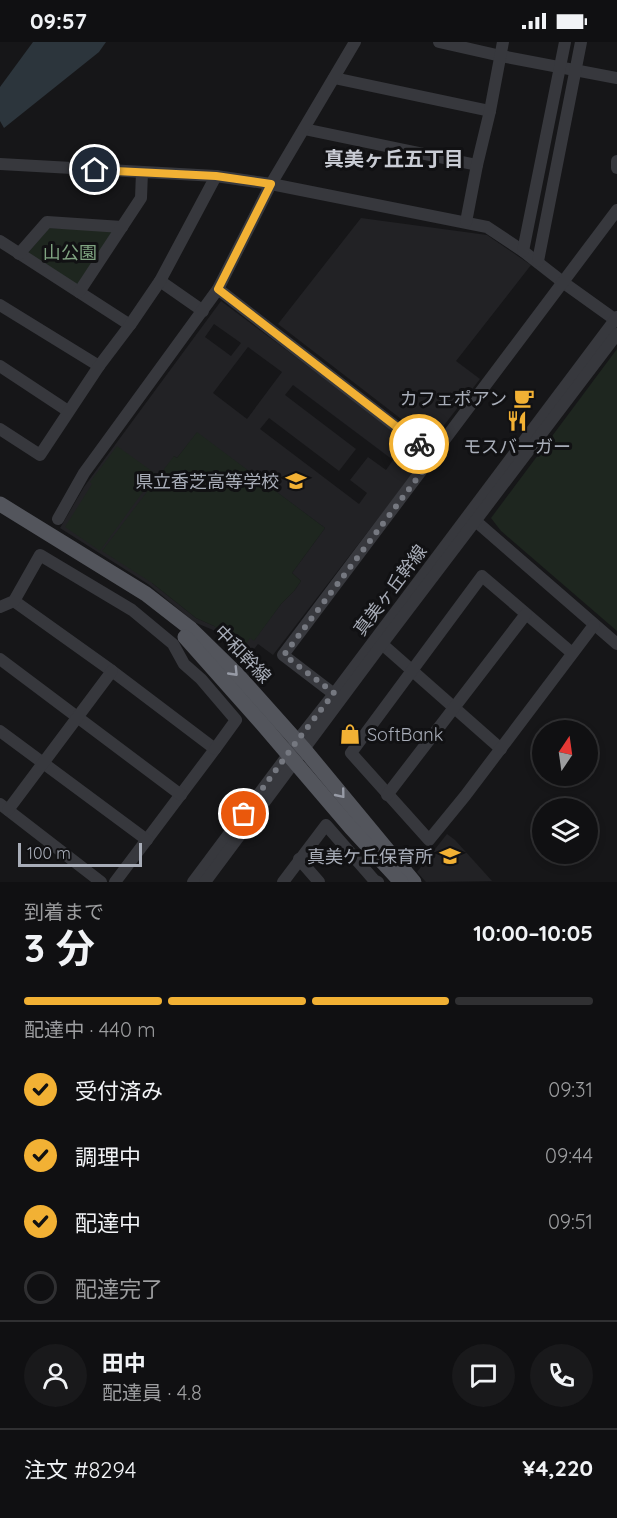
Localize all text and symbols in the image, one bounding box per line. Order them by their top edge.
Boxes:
text: 09:57 [30,7,87,35]
pin [69,144,120,195]
district label: 真美ヶ丘五丁目 [324,146,464,171]
icon: home [78,153,111,186]
park label: 山公園 [43,241,97,264]
cafe icon: カフェポアン [512,386,536,410]
place label: カフェポアン [400,387,507,410]
restaurant icon: モスバーガー [505,409,529,433]
courier [389,414,449,474]
icon: bike [403,428,436,461]
place label: モスバーガー [463,435,571,458]
school or university icon: 県立香芝高等学校 [284,469,308,493]
place label: 県立香芝高等学校 [135,470,279,493]
street label: 真美ヶ丘幹線 [348,540,432,640]
street label: 中和幹線 [210,620,276,688]
one-way arrow [227,665,238,676]
north arrow [532,720,598,786]
map controls [532,720,598,864]
shop icon: SoftBank [338,722,362,746]
place label: SoftBank [367,723,443,746]
pin [218,788,269,839]
one-way arrow [334,788,345,799]
icon: bag [227,797,260,830]
button: layers [532,798,598,864]
scale bar [18,840,142,868]
text: 100 m [27,843,71,863]
school or university icon: 真美ケ丘保育所 [438,844,462,868]
place label: 真美ケ丘保育所 [307,845,433,868]
text: 到着まで [24,899,104,924]
text: 10:00–10:05 [473,919,593,947]
text: 3 分 [24,923,95,972]
text: 配達中 · 440 m [24,1017,156,1042]
icon: check [24,1073,57,1106]
text: 受付済み [75,1077,163,1105]
text: 09:31 [548,1077,593,1102]
icon: check [24,1139,57,1172]
text: 調理中 [75,1143,141,1171]
text: 09:44 [545,1143,593,1168]
icon: check [24,1205,57,1238]
text: 配達中 [75,1209,141,1237]
text: 09:51 [548,1209,593,1234]
text: 配達完了 [75,1275,163,1303]
button: person [24,1344,87,1407]
button: chat [452,1344,515,1407]
button: phone [530,1344,593,1407]
text: 田中 [102,1349,146,1377]
text: 配達員 · 4.8 [102,1380,202,1405]
text: ¥4,220 [522,1454,593,1482]
text: 注文 #8294 [24,1456,136,1484]

